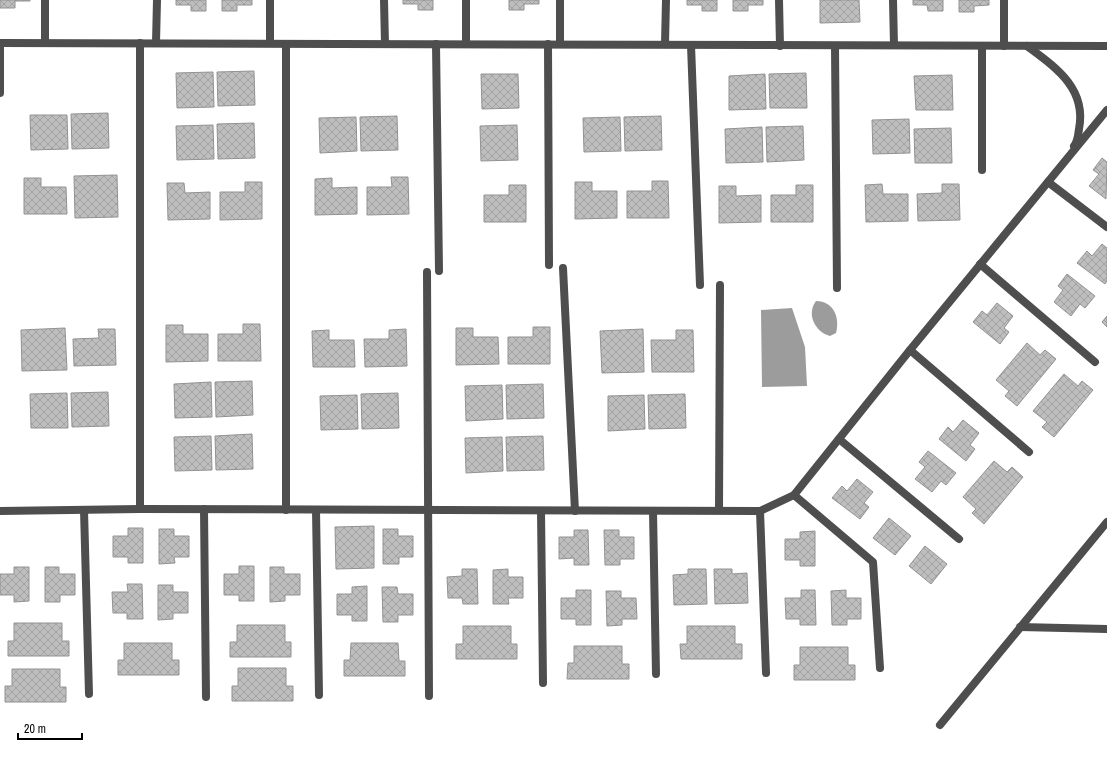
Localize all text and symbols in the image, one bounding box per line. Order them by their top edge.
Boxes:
scale bar [18,715,82,741]
text: 20 m [24,721,46,737]

